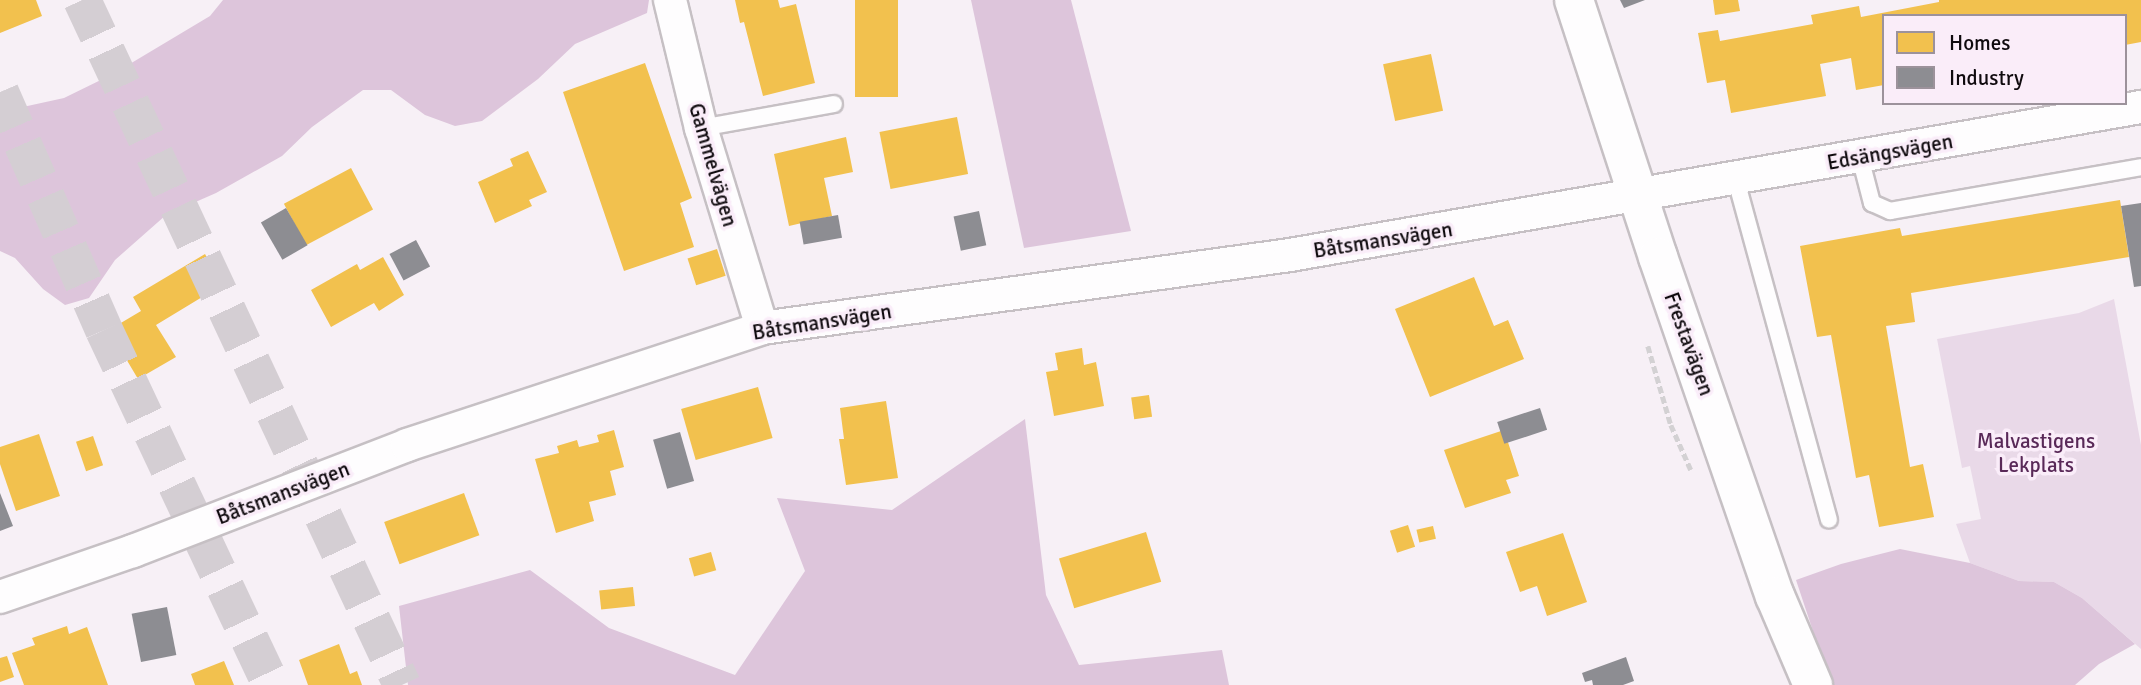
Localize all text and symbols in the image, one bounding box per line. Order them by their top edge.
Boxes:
legend [1882,14,2127,105]
text: Homes [1949,30,2011,56]
text: Industry [1949,65,2024,91]
street label: Gammelvägen [683,100,743,230]
street label: Edsängsvägen [1825,129,1955,175]
street label: Båtsmansvägen [1311,217,1455,263]
street label: Frestavägen [1659,289,1719,399]
street label: Båtsmansvägen [750,299,894,345]
park label: Malvastigens Lekplats [1977,428,2095,478]
street label: Båtsmansvägen [213,456,353,530]

